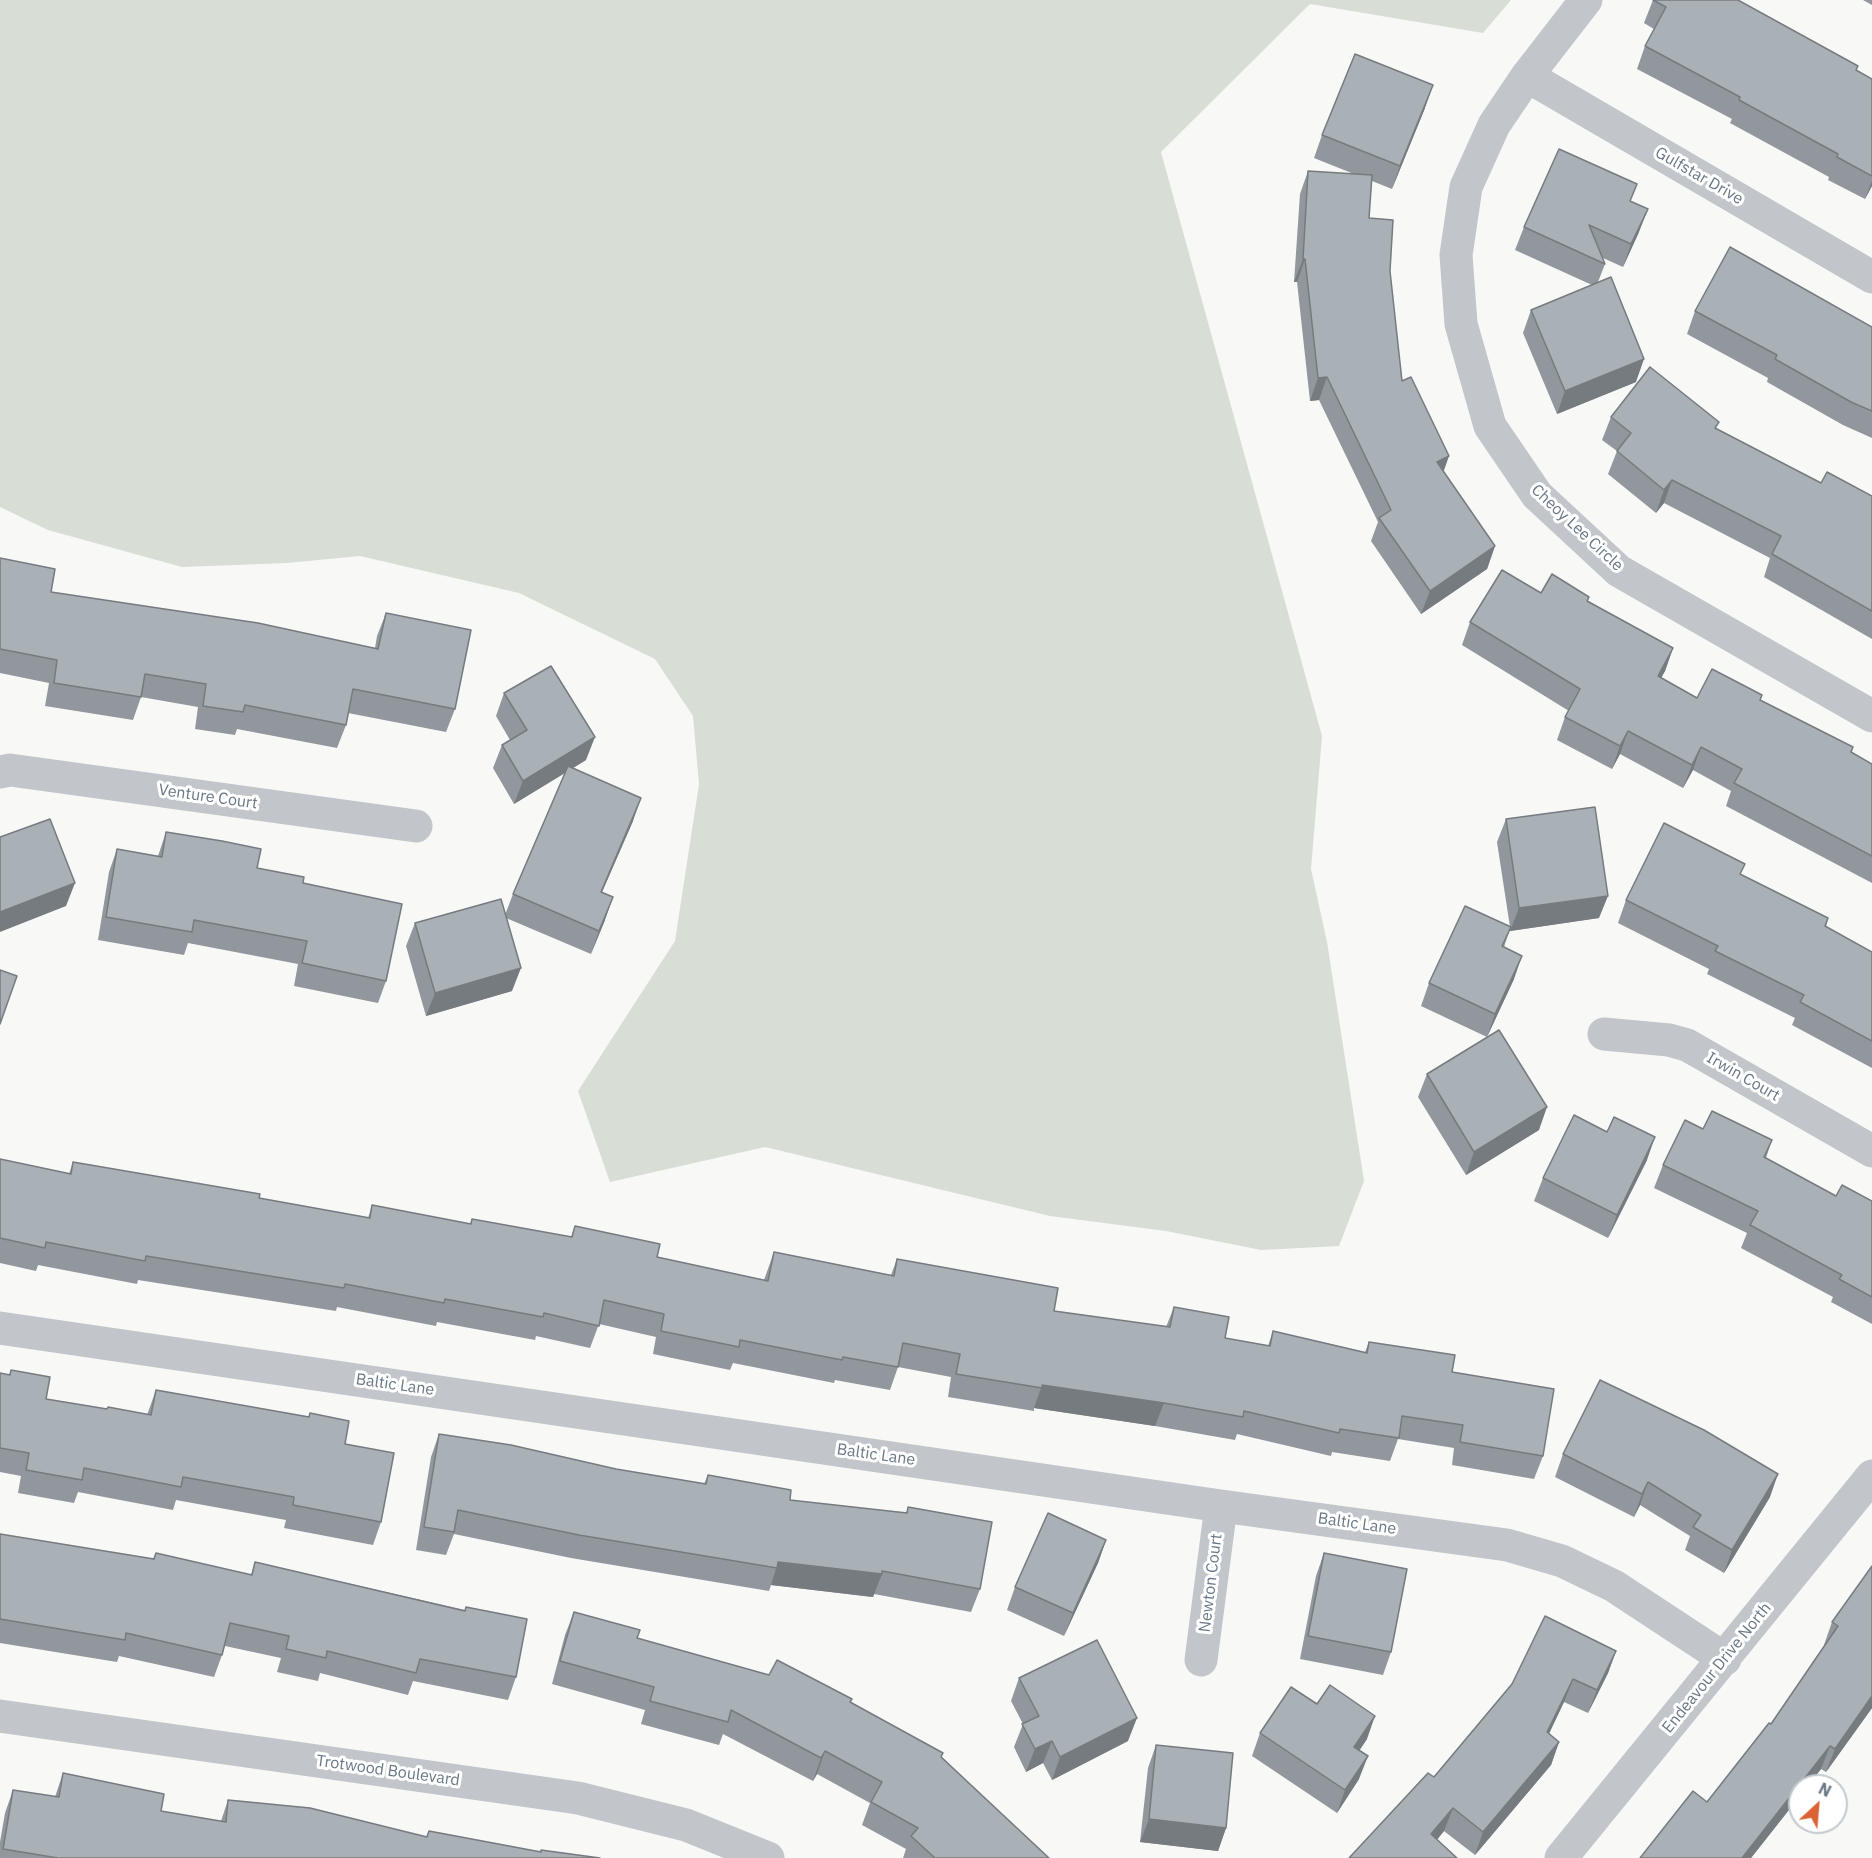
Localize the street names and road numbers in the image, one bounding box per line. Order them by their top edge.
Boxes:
street label: Gulfstar Drive [1652,143,1746,209]
street label: Cheoy Lee Circle [1527,481,1627,575]
street label: Venture Court [157,781,259,813]
street label: Irwin Court [1703,1048,1783,1106]
street label: Baltic Lane [354,1370,436,1400]
street label: Baltic Lane [835,1440,917,1470]
street label: Baltic Lane [1316,1509,1398,1539]
street label: Newton Court [1195,1533,1227,1633]
street label: Endeavour Drive North [1659,1599,1775,1737]
street label: Trotwood Boulevard [315,1751,461,1791]

